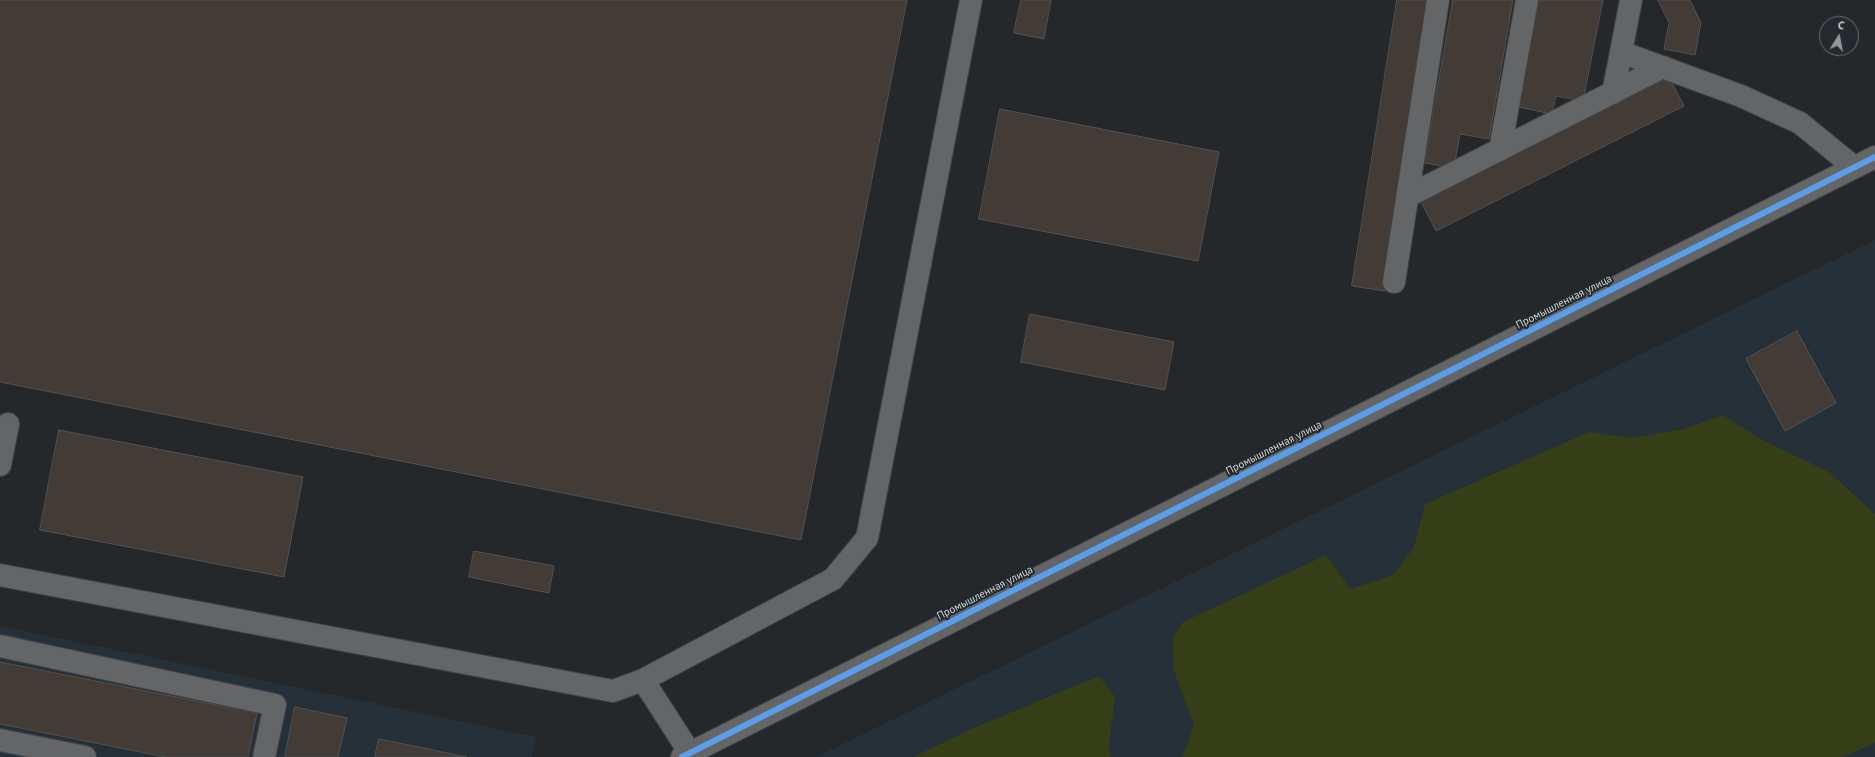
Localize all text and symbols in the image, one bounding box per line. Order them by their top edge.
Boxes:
north arrow [1819,16,1859,56]
text: С [1837,18,1845,33]
street label: Промышленная улица [1514,272,1614,332]
street label: Промышленная улица [1224,418,1324,478]
street label: Промышленная улица [935,563,1035,623]

